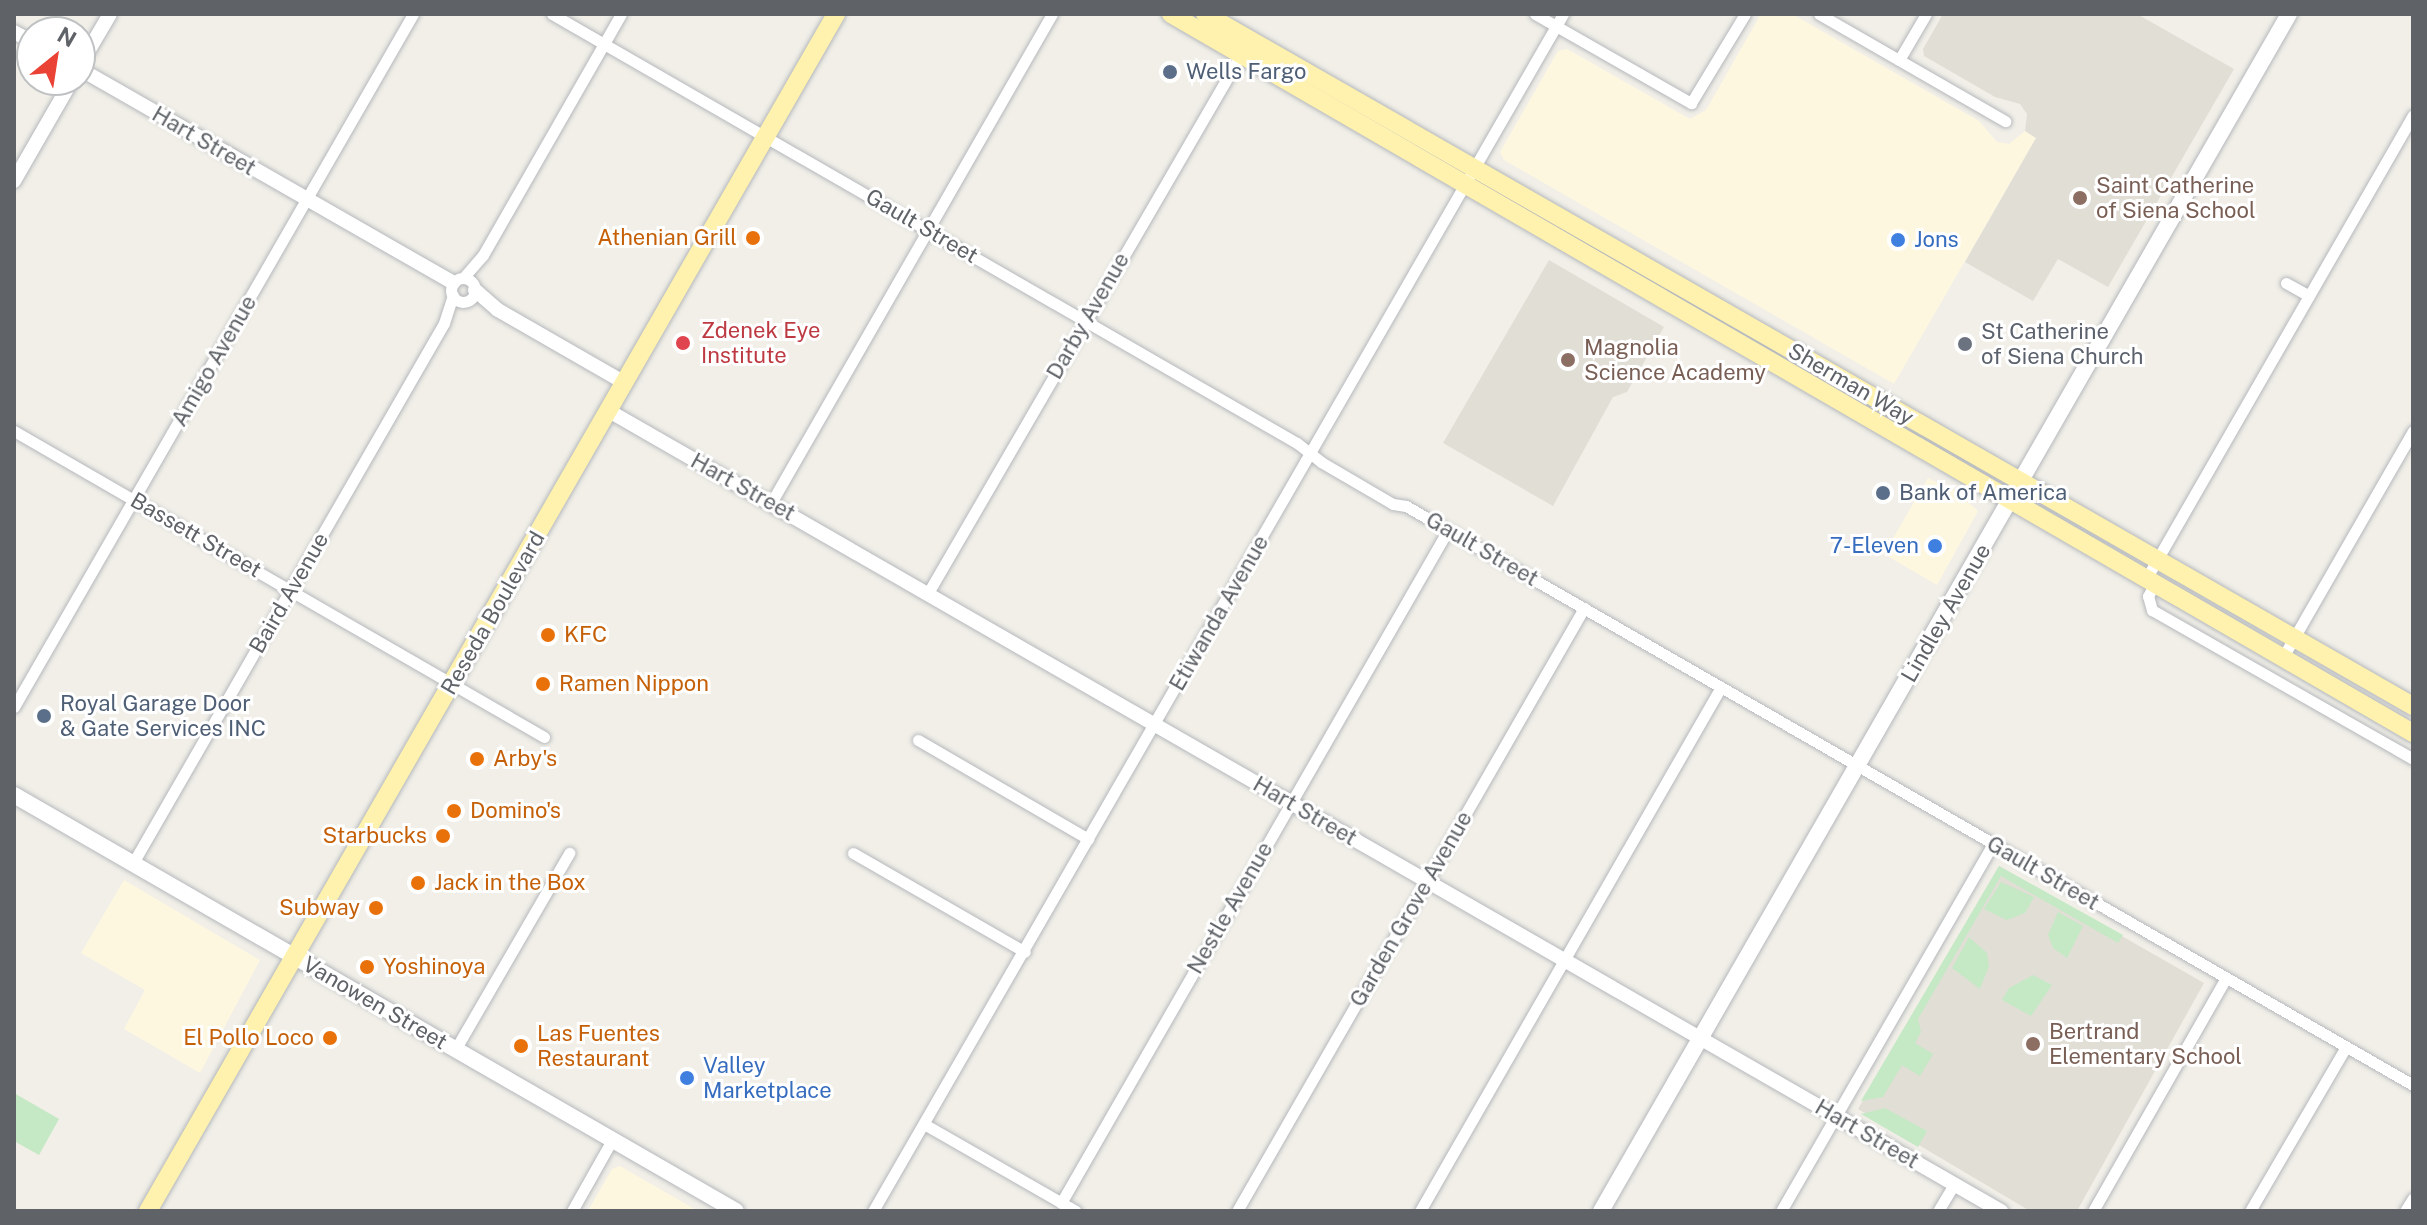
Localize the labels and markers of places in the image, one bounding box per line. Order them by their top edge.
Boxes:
place label: Wells Fargo [1186,59,1307,85]
marker: Wells Fargo [1161,63,1179,81]
place label: Saint Catherine of Siena School [2096,172,2256,224]
marker: Saint Catherine of Siena School [2071,189,2089,207]
place label: Athenian Grill [597,225,737,251]
place label: Jons [1914,227,1959,253]
marker: Athenian Grill [744,229,762,247]
marker: Jons [1889,231,1907,249]
place label: Zdenek Eye Institute [701,317,820,368]
place label: St Catherine of Siena Church [1981,318,2144,370]
marker: Zdenek Eye Institute [672,332,694,354]
place label: Magnolia Science Academy [1584,334,1766,386]
marker: St Catherine of Siena Church [1956,335,1974,353]
marker: Magnolia Science Academy [1559,351,1577,369]
place label: Bank of America [1899,480,2068,506]
marker: Bank of America [1874,484,1892,502]
place label: 7-Eleven [1830,533,1919,559]
marker: 7-Eleven [1926,537,1944,555]
place label: KFC [564,622,607,648]
marker: KFC [539,626,557,644]
place label: Ramen Nippon [559,671,709,697]
marker: Ramen Nippon [534,675,552,693]
place label: Royal Garage Door & Gate Services INC [60,690,266,742]
marker: Royal Garage Door & Gate Services INC [35,707,53,725]
place label: Arby's [493,746,557,772]
marker: Arby's [468,750,486,768]
place label: Domino's [470,798,561,824]
marker: Domino's [445,802,463,820]
place label: Starbucks [323,823,427,849]
marker: Starbucks [434,827,452,845]
place label: Jack in the Box [434,870,586,896]
marker: Jack in the Box [409,874,427,892]
place label: Subway [279,895,360,921]
marker: Subway [367,899,385,917]
place label: Yoshinoya [383,954,485,980]
marker: Yoshinoya [358,958,376,976]
place label: Bertrand Elementary School [2049,1018,2242,1070]
place label: Las Fuentes Restaurant [537,1020,660,1072]
place label: El Pollo Loco [183,1025,314,1051]
marker: El Pollo Loco [321,1029,339,1047]
marker: Bertrand Elementary School [2024,1035,2042,1053]
marker: Las Fuentes Restaurant [512,1037,530,1055]
place label: Valley Marketplace [703,1052,832,1104]
marker: Valley Marketplace [678,1069,696,1087]

